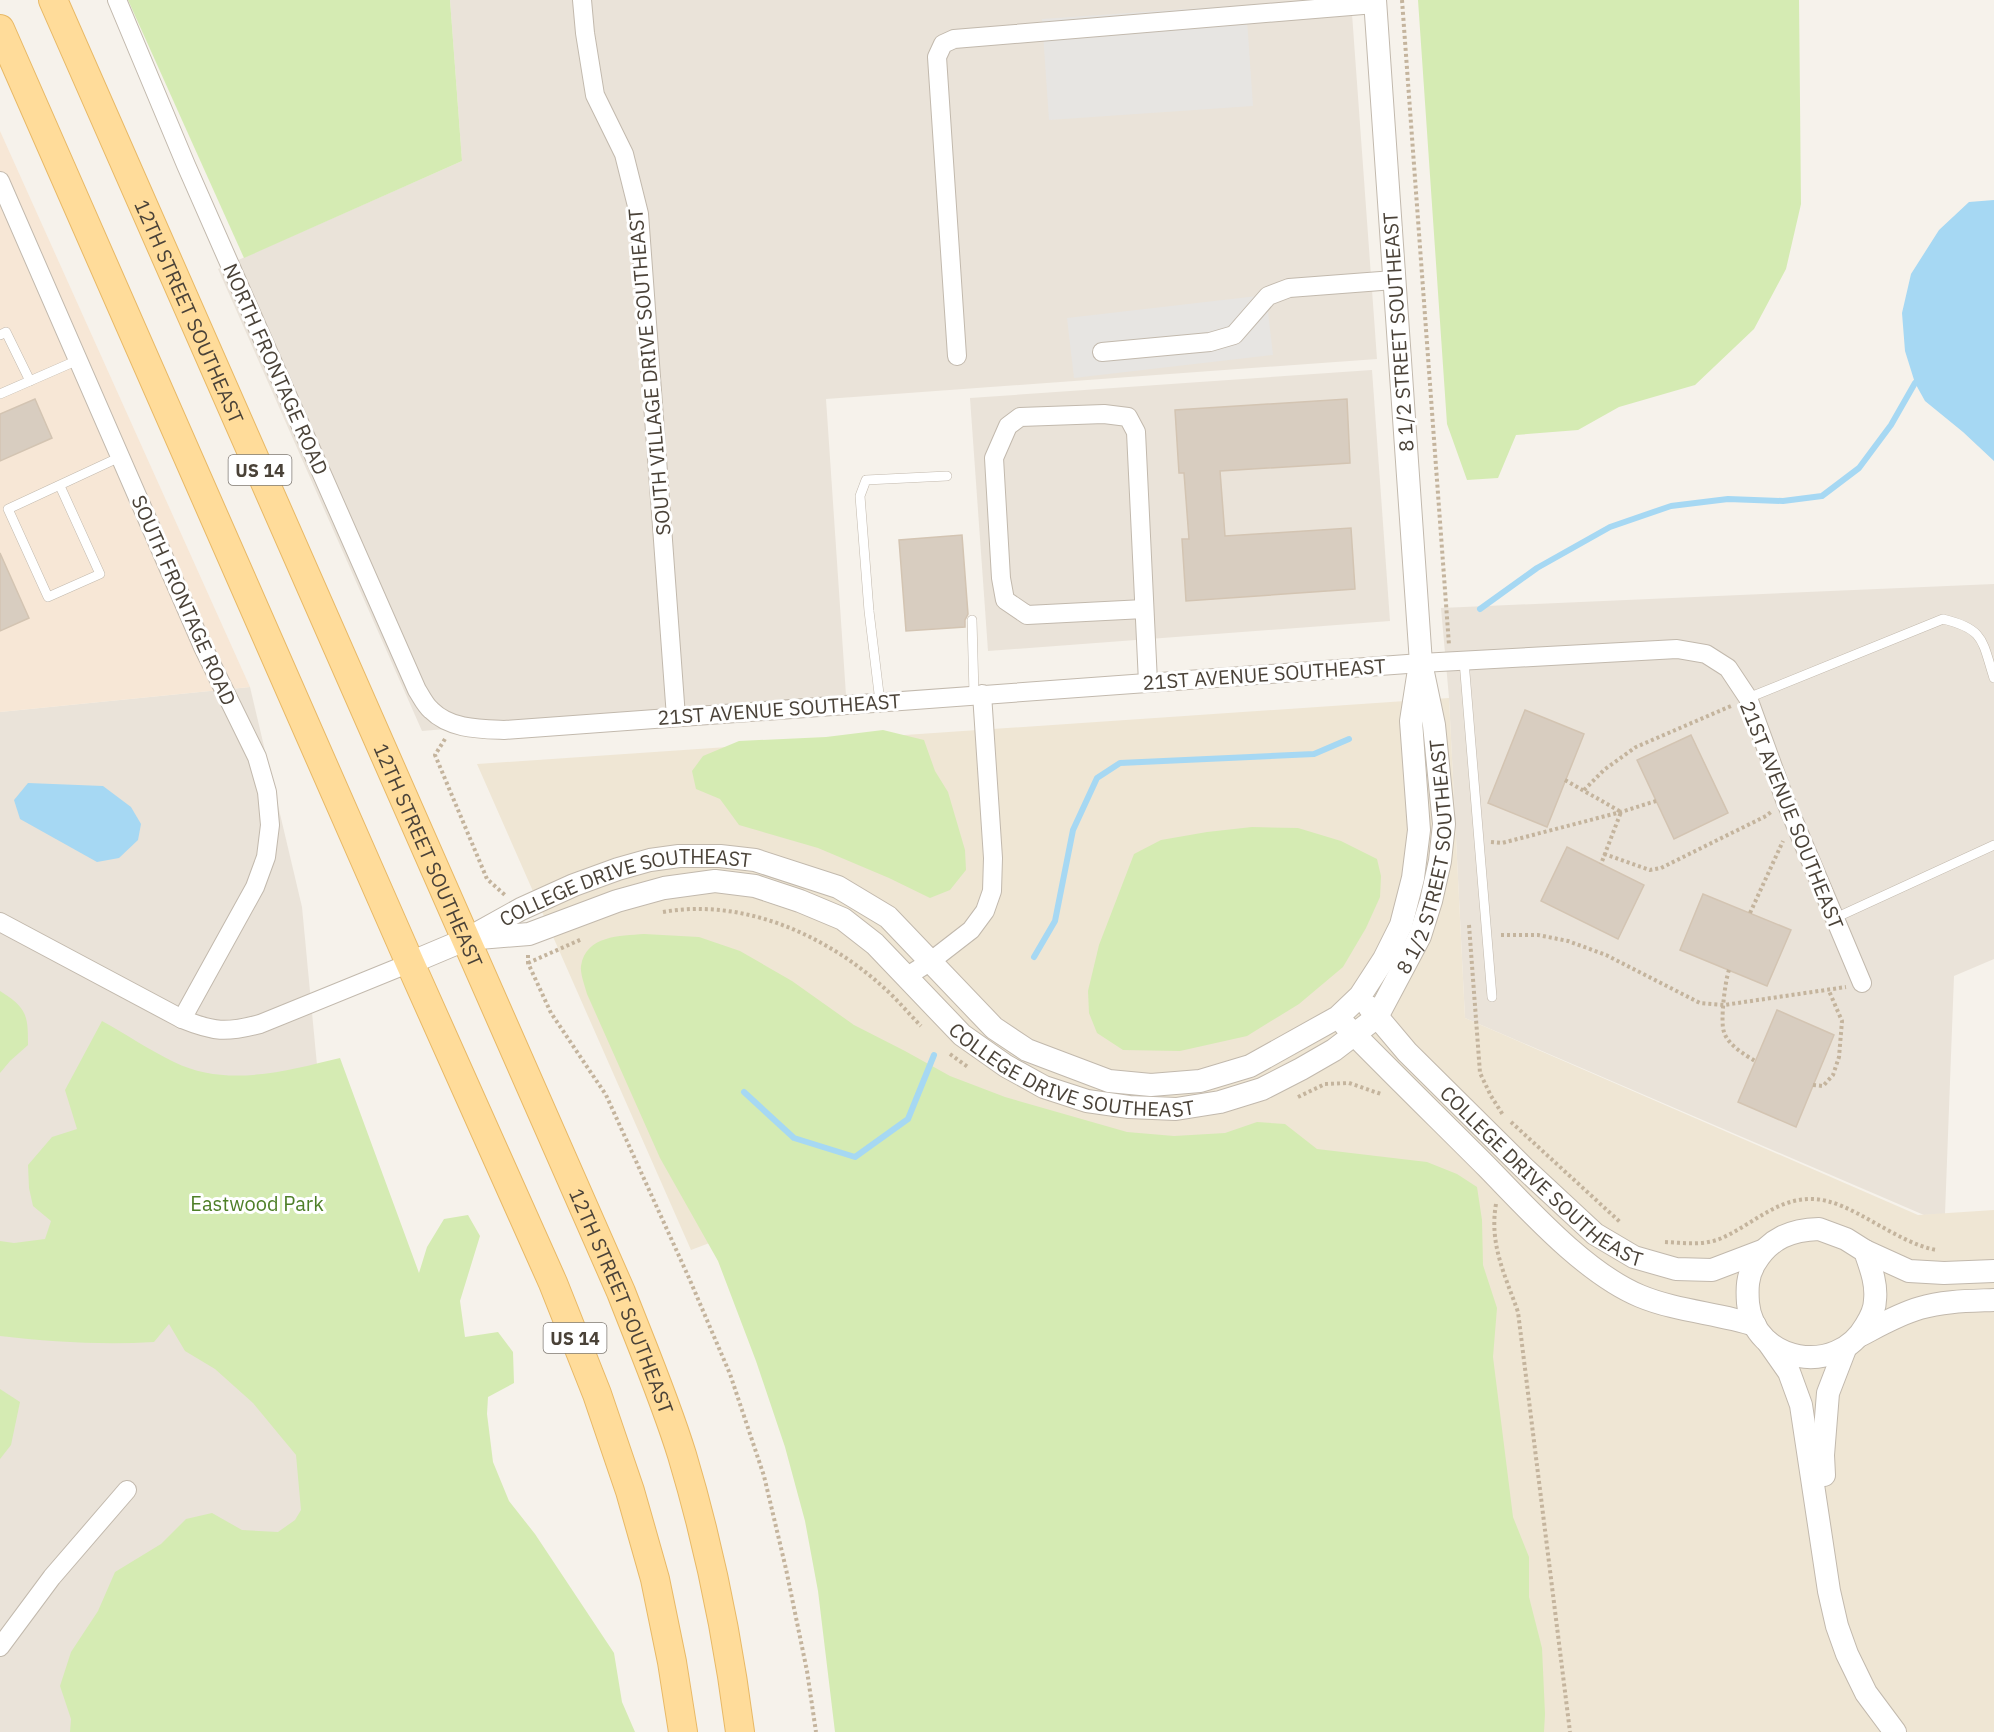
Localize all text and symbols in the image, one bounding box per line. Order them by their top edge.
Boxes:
street label: 12TH STREET SOUTHEAST [129,195,251,427]
street label: SOUTH VILLAGE DRIVE SOUTHEAST [621,207,677,537]
street label: 8 1/2 STREET SOUTHEAST [1376,211,1420,453]
street label: NORTH FRONTAGE ROAD [217,259,335,479]
road number: US 14 [228,455,292,485]
street label: SOUTH FRONTAGE ROAD [125,491,243,709]
street label: 21ST AVENUE SOUTHEAST [1142,652,1386,696]
street label: 21ST AVENUE SOUTHEAST [657,687,901,731]
street label: 21ST AVENUE SOUTHEAST [1734,697,1850,933]
street label: 8 1/2 STREET SOUTHEAST [1389,738,1458,978]
street label: 12TH STREET SOUTHEAST [368,739,490,971]
street label: COLLEGE DRIVE SOUTHEAST [494,842,753,932]
street label: COLLEGE DRIVE SOUTHEAST [943,1016,1196,1123]
street label: COLLEGE DRIVE SOUTHEAST [1435,1079,1646,1272]
street label: 12TH STREET SOUTHEAST [563,1184,681,1417]
park label: Eastwood Park [190,1190,324,1217]
road number: US 14 [544,1323,606,1353]

